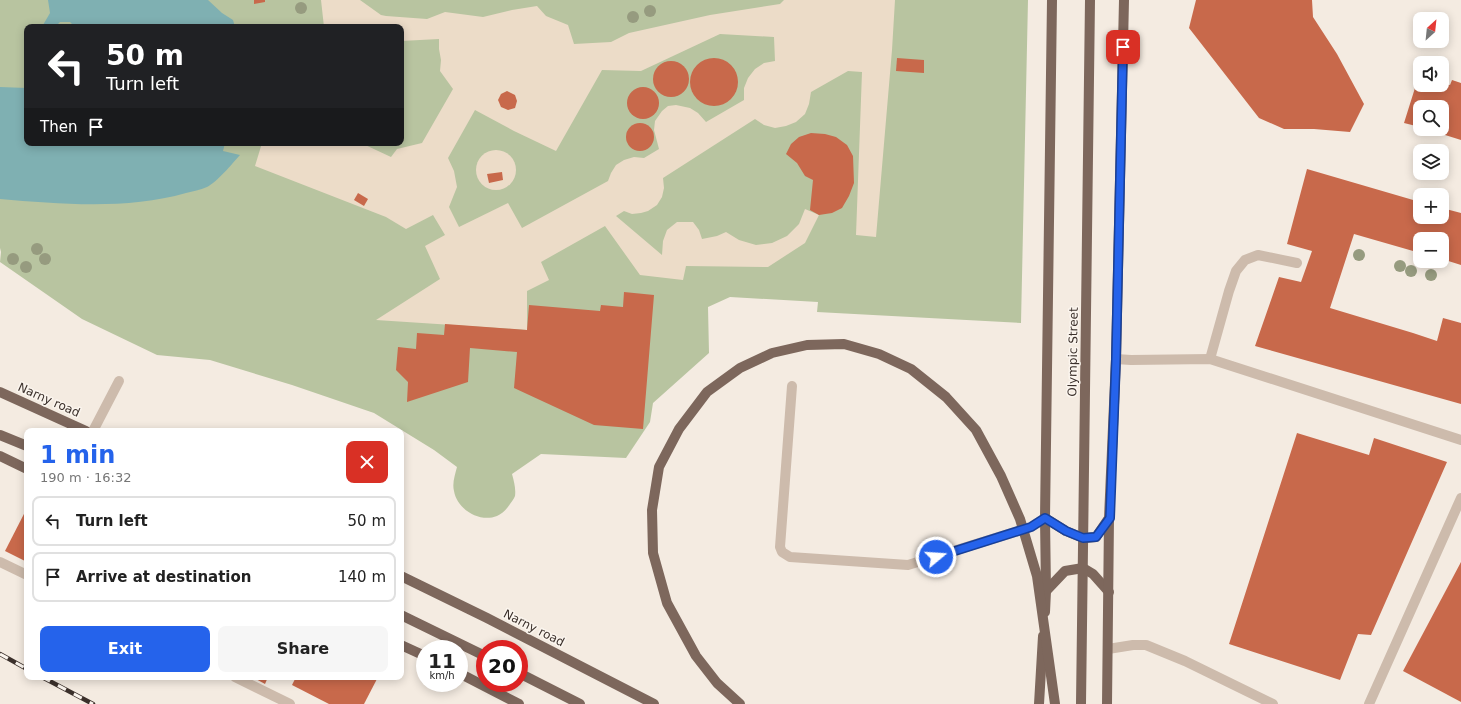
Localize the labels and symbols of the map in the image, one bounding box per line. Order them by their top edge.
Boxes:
north arrow [1413,12,1449,48]
pin [1106,30,1140,64]
street label: Olympic Street [1065,307,1081,397]
street label: Narny road [16,380,82,420]
position arrow [915,536,957,578]
street label: Narny road [501,607,567,649]
speed limit sign: 20 [476,640,528,692]

